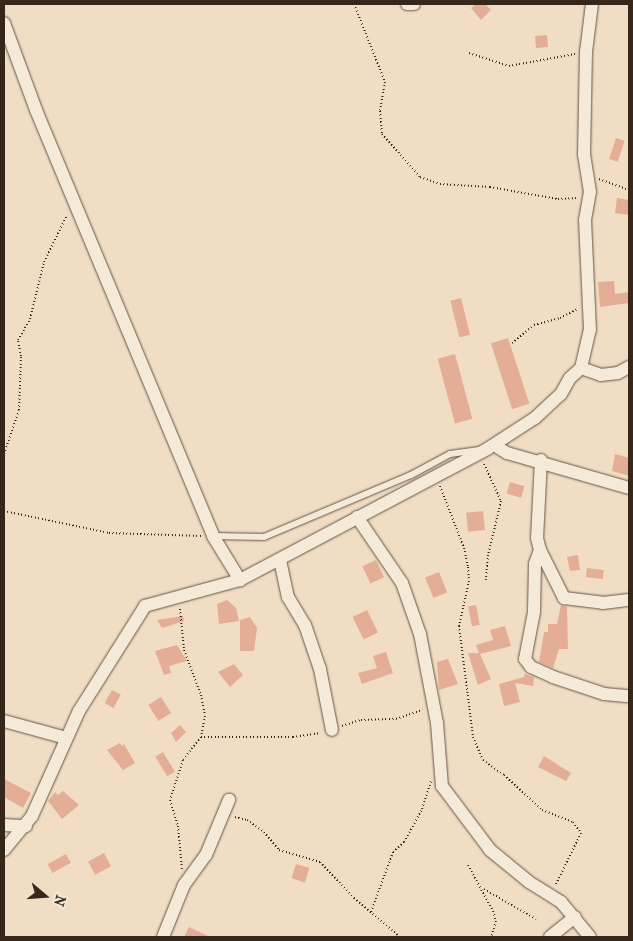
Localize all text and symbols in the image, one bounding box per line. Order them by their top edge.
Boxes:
north arrow [20,871,70,921]
text: N [50,893,69,908]

